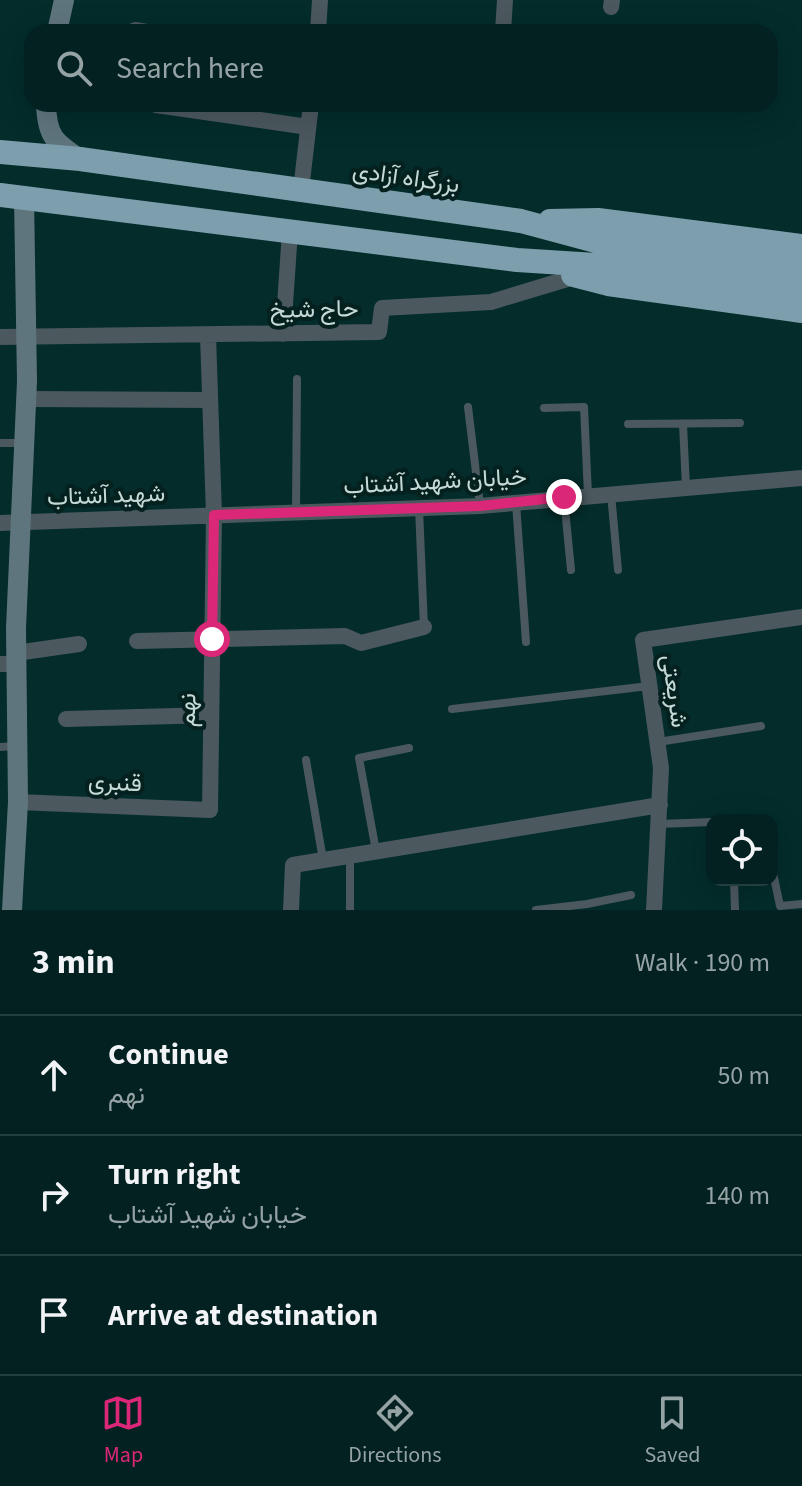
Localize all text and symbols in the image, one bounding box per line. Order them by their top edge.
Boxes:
search box [24,24,778,112]
icon: search [52,46,96,90]
text: Search here [116,47,264,90]
street label: بزرگراه آزادی [350,153,462,202]
street label: حاج شیخ [269,291,359,328]
street label: خیابان شهید آشتاب [342,459,528,504]
street label: شهید آشتاب [46,476,166,515]
route end [546,479,582,515]
route start [194,621,230,657]
street label: شریعتی [652,652,697,730]
street label: نهم [170,693,205,727]
street label: قنبری [87,764,143,801]
map controls [706,814,778,886]
button: locate [706,814,778,886]
text: 3 min [32,938,115,987]
text: Walk · 190 m [635,944,770,981]
text: Continue [108,1033,229,1076]
icon: ahead [32,1053,76,1097]
text: 50 m [717,1057,770,1094]
text: نهم [108,1076,145,1113]
text: Turn right [108,1153,240,1196]
icon: right [32,1173,76,1217]
text: 140 m [704,1177,770,1214]
text: خیابان شهید آشتاب [108,1196,307,1233]
icon: arrive [32,1293,76,1337]
text: Arrive at destination [108,1294,378,1337]
tab: Map [101,1391,145,1471]
tab: Directions [348,1391,441,1471]
tab: Saved [644,1391,701,1471]

